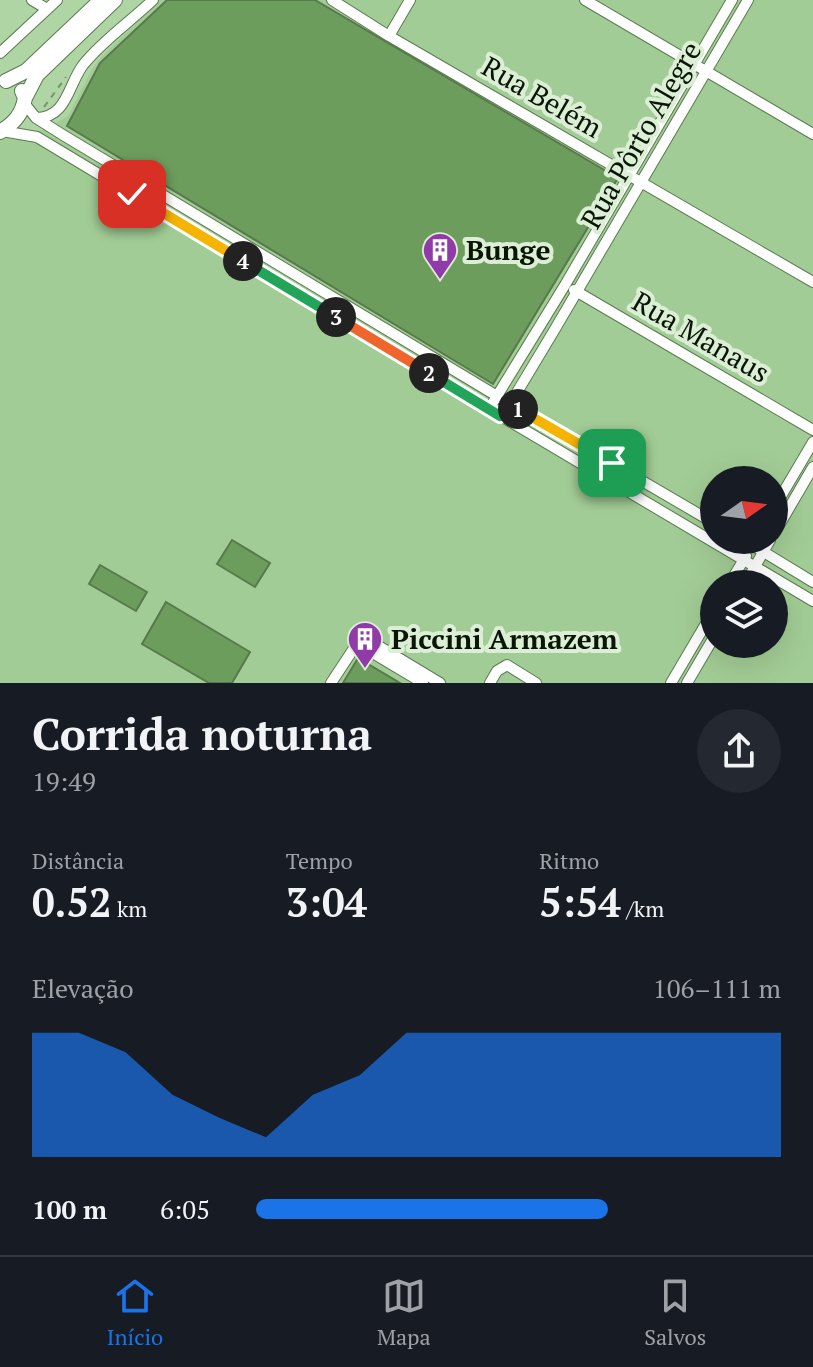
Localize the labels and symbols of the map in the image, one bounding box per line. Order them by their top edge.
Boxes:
street label: Rua Pôrto Alegre [572,34,709,235]
street label: Rua Belém [475,47,609,146]
pin [98,160,166,228]
building icon: Bunge [421,231,459,281]
place label: Bunge [466,231,550,268]
pin: 4 [223,241,263,281]
street label: Rua Manaus [626,282,776,391]
pin: 3 [316,297,356,337]
pin: 2 [409,353,449,393]
pin: 1 [498,389,538,429]
pin [578,429,646,497]
north arrow [700,466,788,554]
building icon: Piccini Armazem [346,620,384,670]
place label: Piccini Armazem [391,620,618,657]

